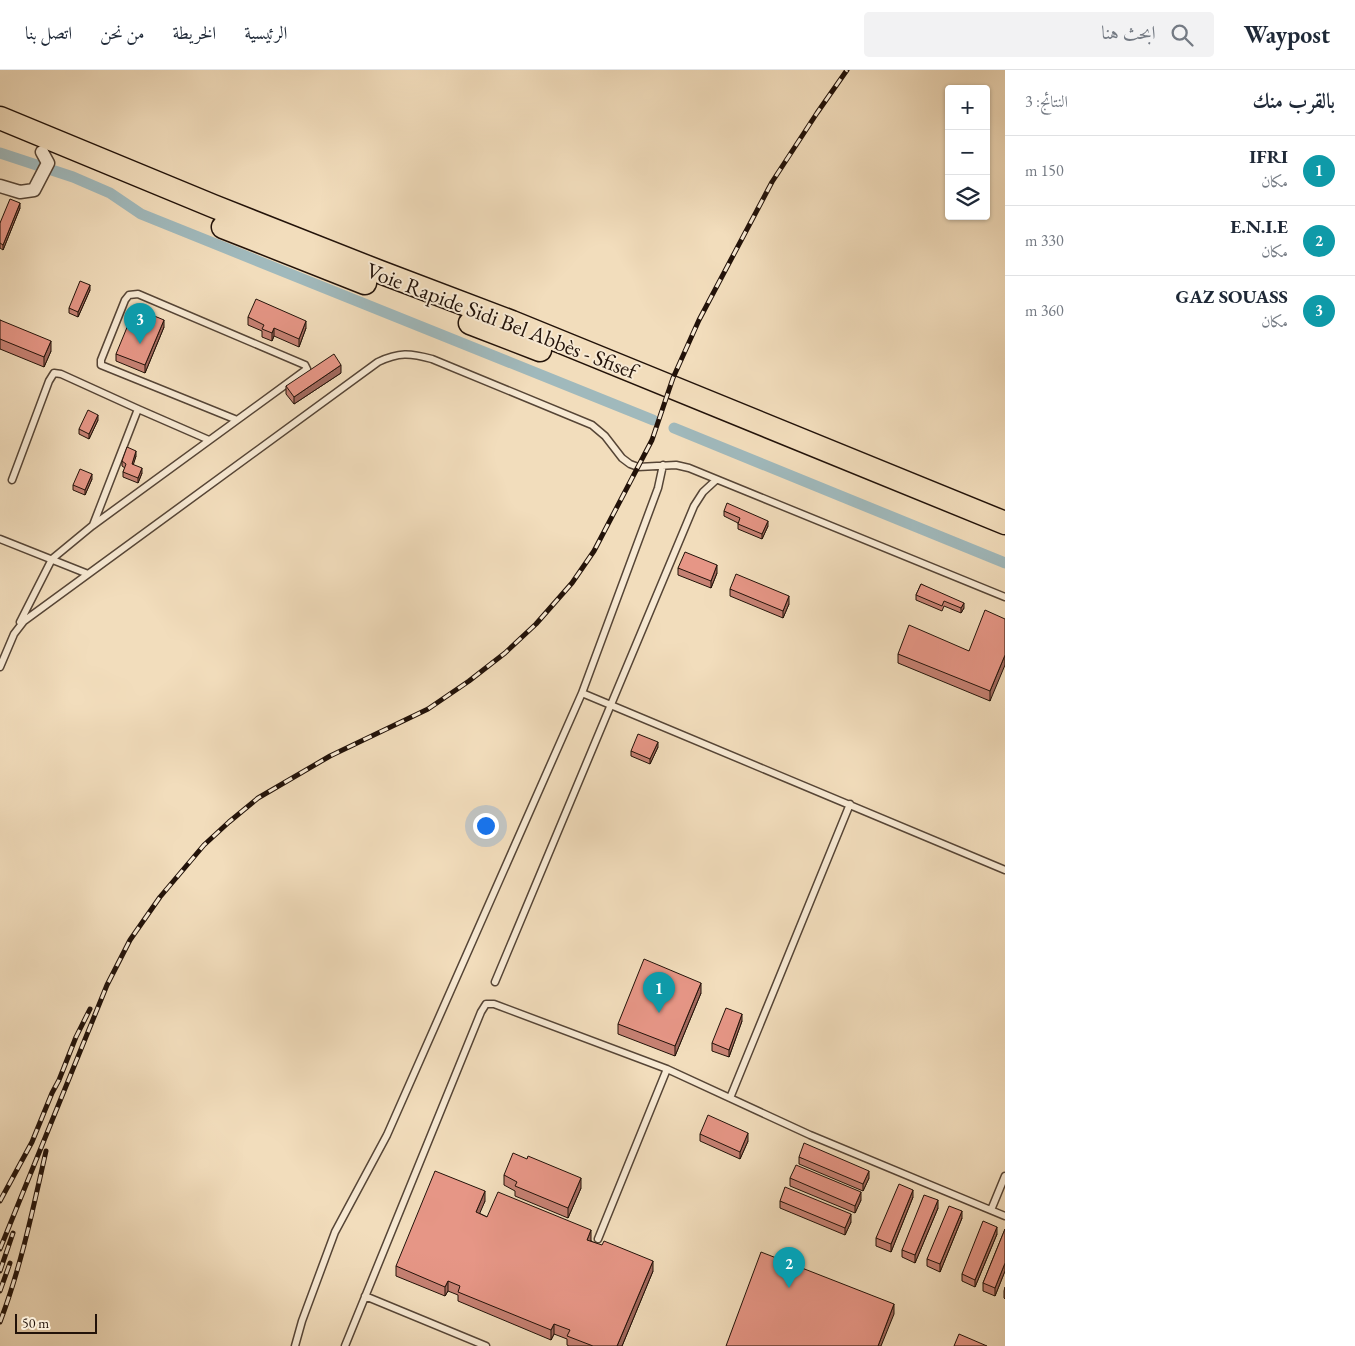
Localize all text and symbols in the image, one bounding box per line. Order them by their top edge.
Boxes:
search box [864,12,1214,57]
text: Waypost [1244,19,1330,50]
text: ابحث هنا [1101,20,1156,45]
text: اتصل بنا [25,21,72,44]
text: من نحن [100,21,144,44]
text: الخريطة [172,21,216,44]
text: الرئيسية [244,21,287,44]
icon: search [1168,21,1196,49]
map controls [945,85,990,220]
button: + [945,85,990,130]
text: بالقرب منك [1252,87,1335,114]
text: النتائج: 3 [1025,91,1068,112]
button: − [945,130,990,175]
text: IFRI [1249,144,1288,169]
text: 150 m [1025,160,1064,181]
text: 1 [1315,160,1323,181]
text: مكان [1261,171,1288,192]
button: layers [945,175,990,220]
text: E.N.I.E [1230,214,1288,239]
text: 330 m [1025,230,1064,251]
text: 2 [1315,230,1323,251]
text: مكان [1261,241,1288,262]
street label: Voie Rapide Sidi Bel Abbès - Sfisef [362,255,644,387]
text: GAZ SOUASS [1176,284,1288,309]
text: 360 m [1025,300,1064,321]
text: 3 [1315,300,1323,321]
pin: 3 [124,303,156,344]
text: مكان [1261,311,1288,332]
your location [473,813,499,839]
pin: 1 [643,972,675,1013]
pin: 2 [773,1247,805,1288]
scale bar [15,1311,98,1334]
text: 50 m [22,1314,49,1332]

